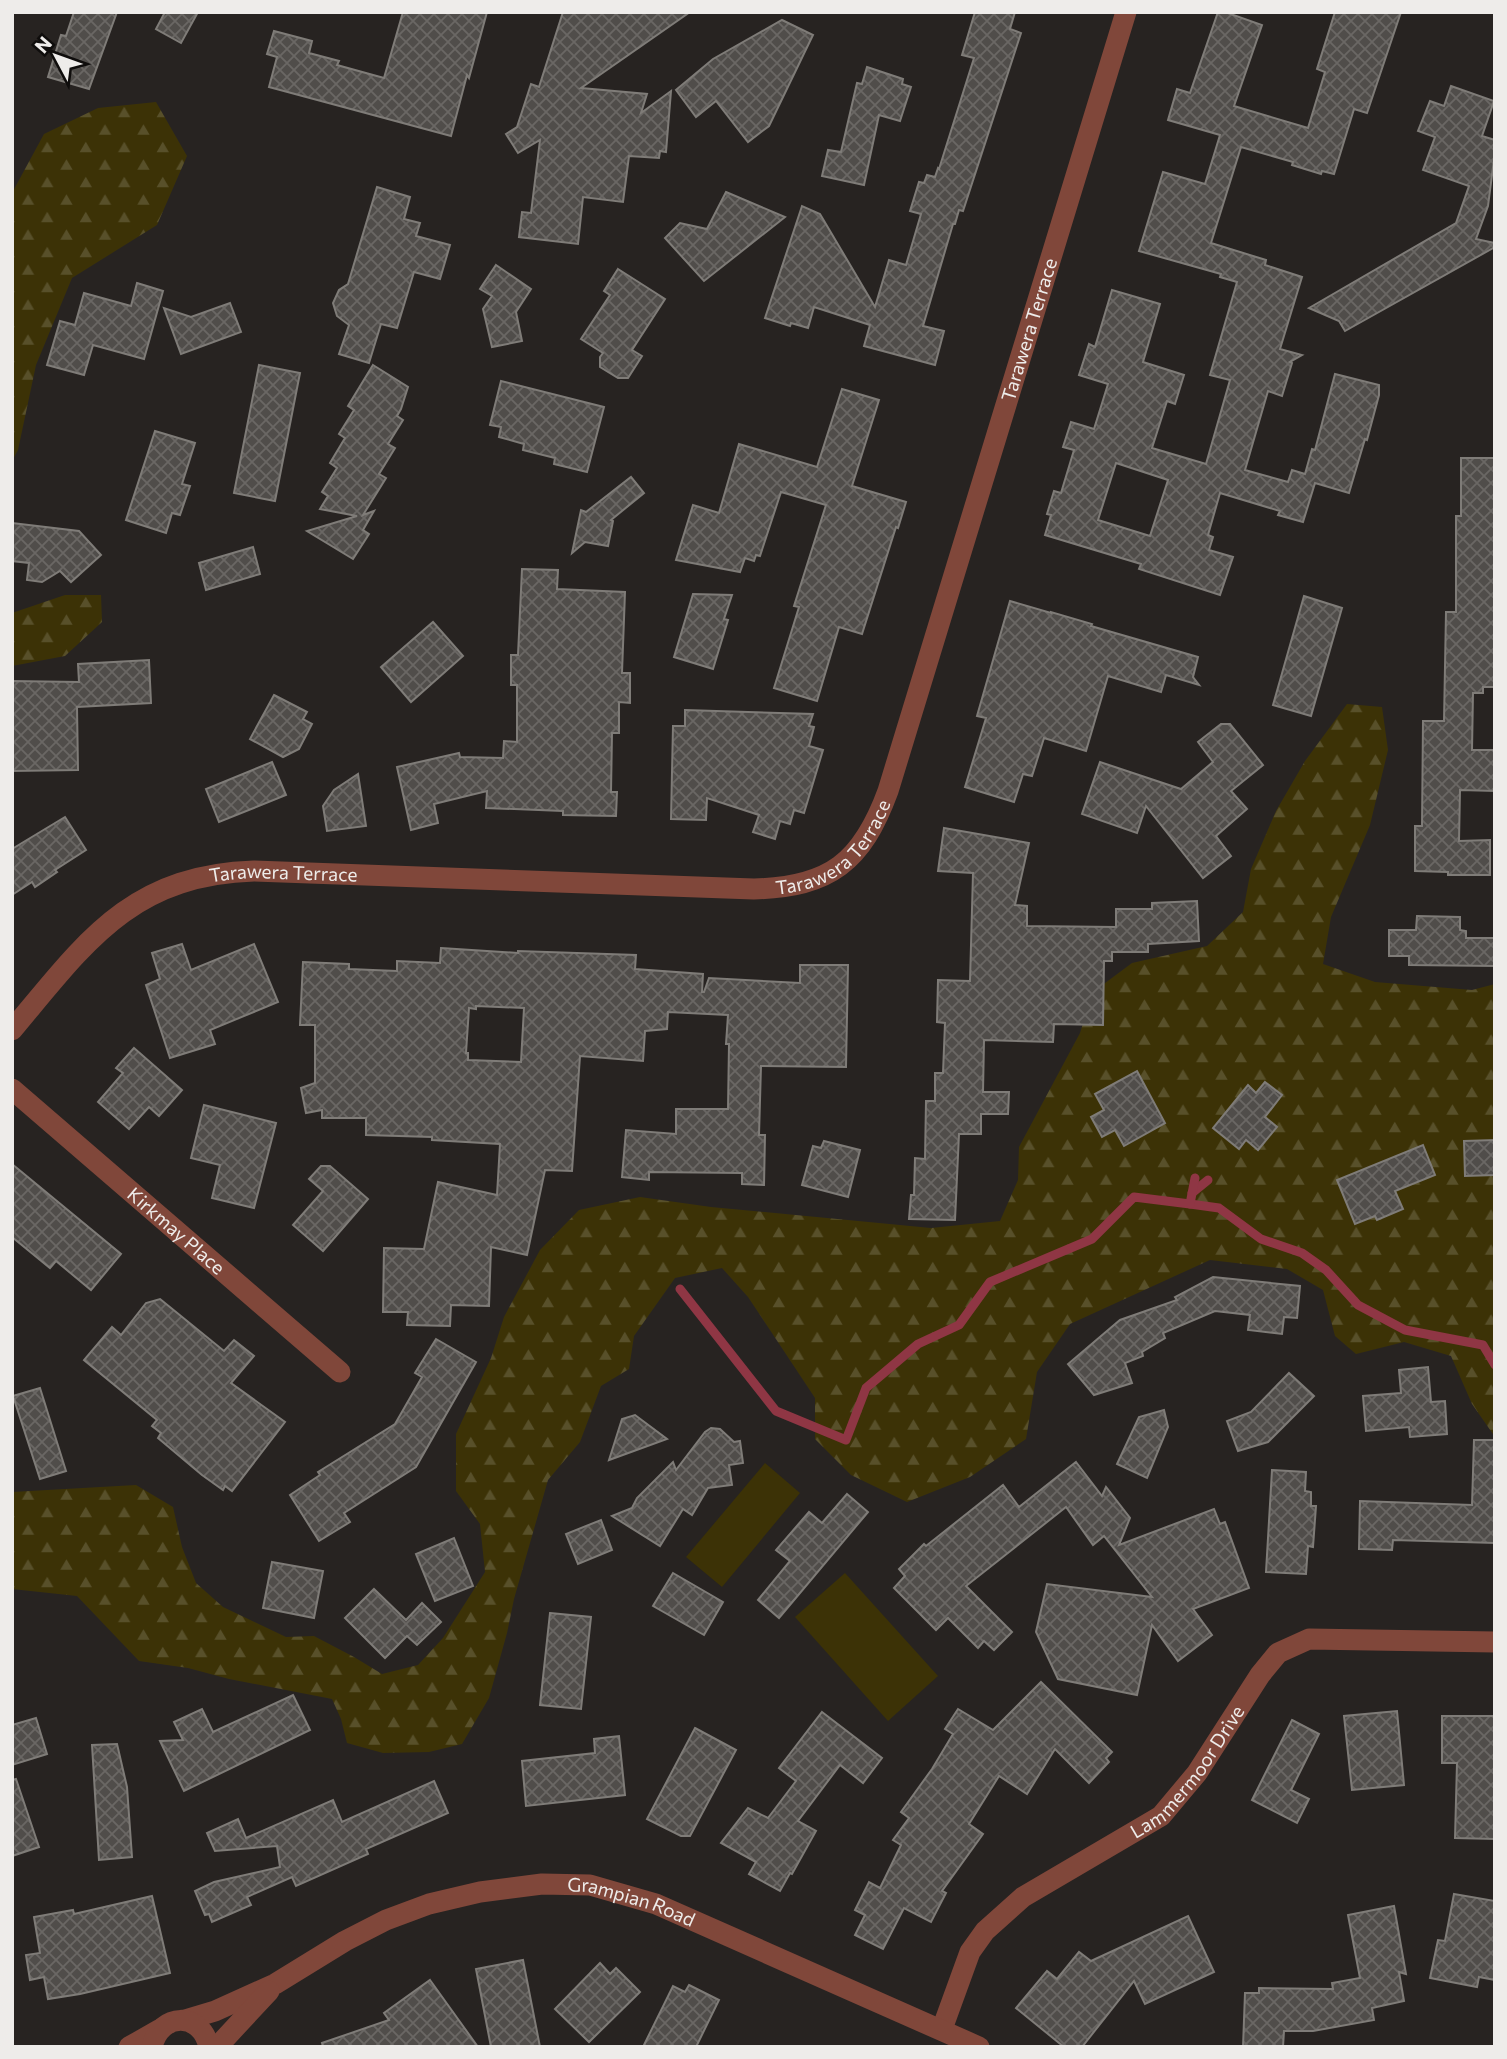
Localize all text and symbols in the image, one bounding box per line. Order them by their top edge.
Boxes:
north arrow [21,21,91,91]
text: N [29,32,56,57]
street label: Tarawera Terrace [996,255,1061,404]
street label: Tarawera Terrace [774,796,895,899]
street label: Tarawera Terrace [207,859,358,887]
street label: Kirkmay Place [123,1182,230,1279]
street label: Lammermoor Drive [1126,1701,1249,1843]
street label: Grampian Road [567,1873,699,1931]

